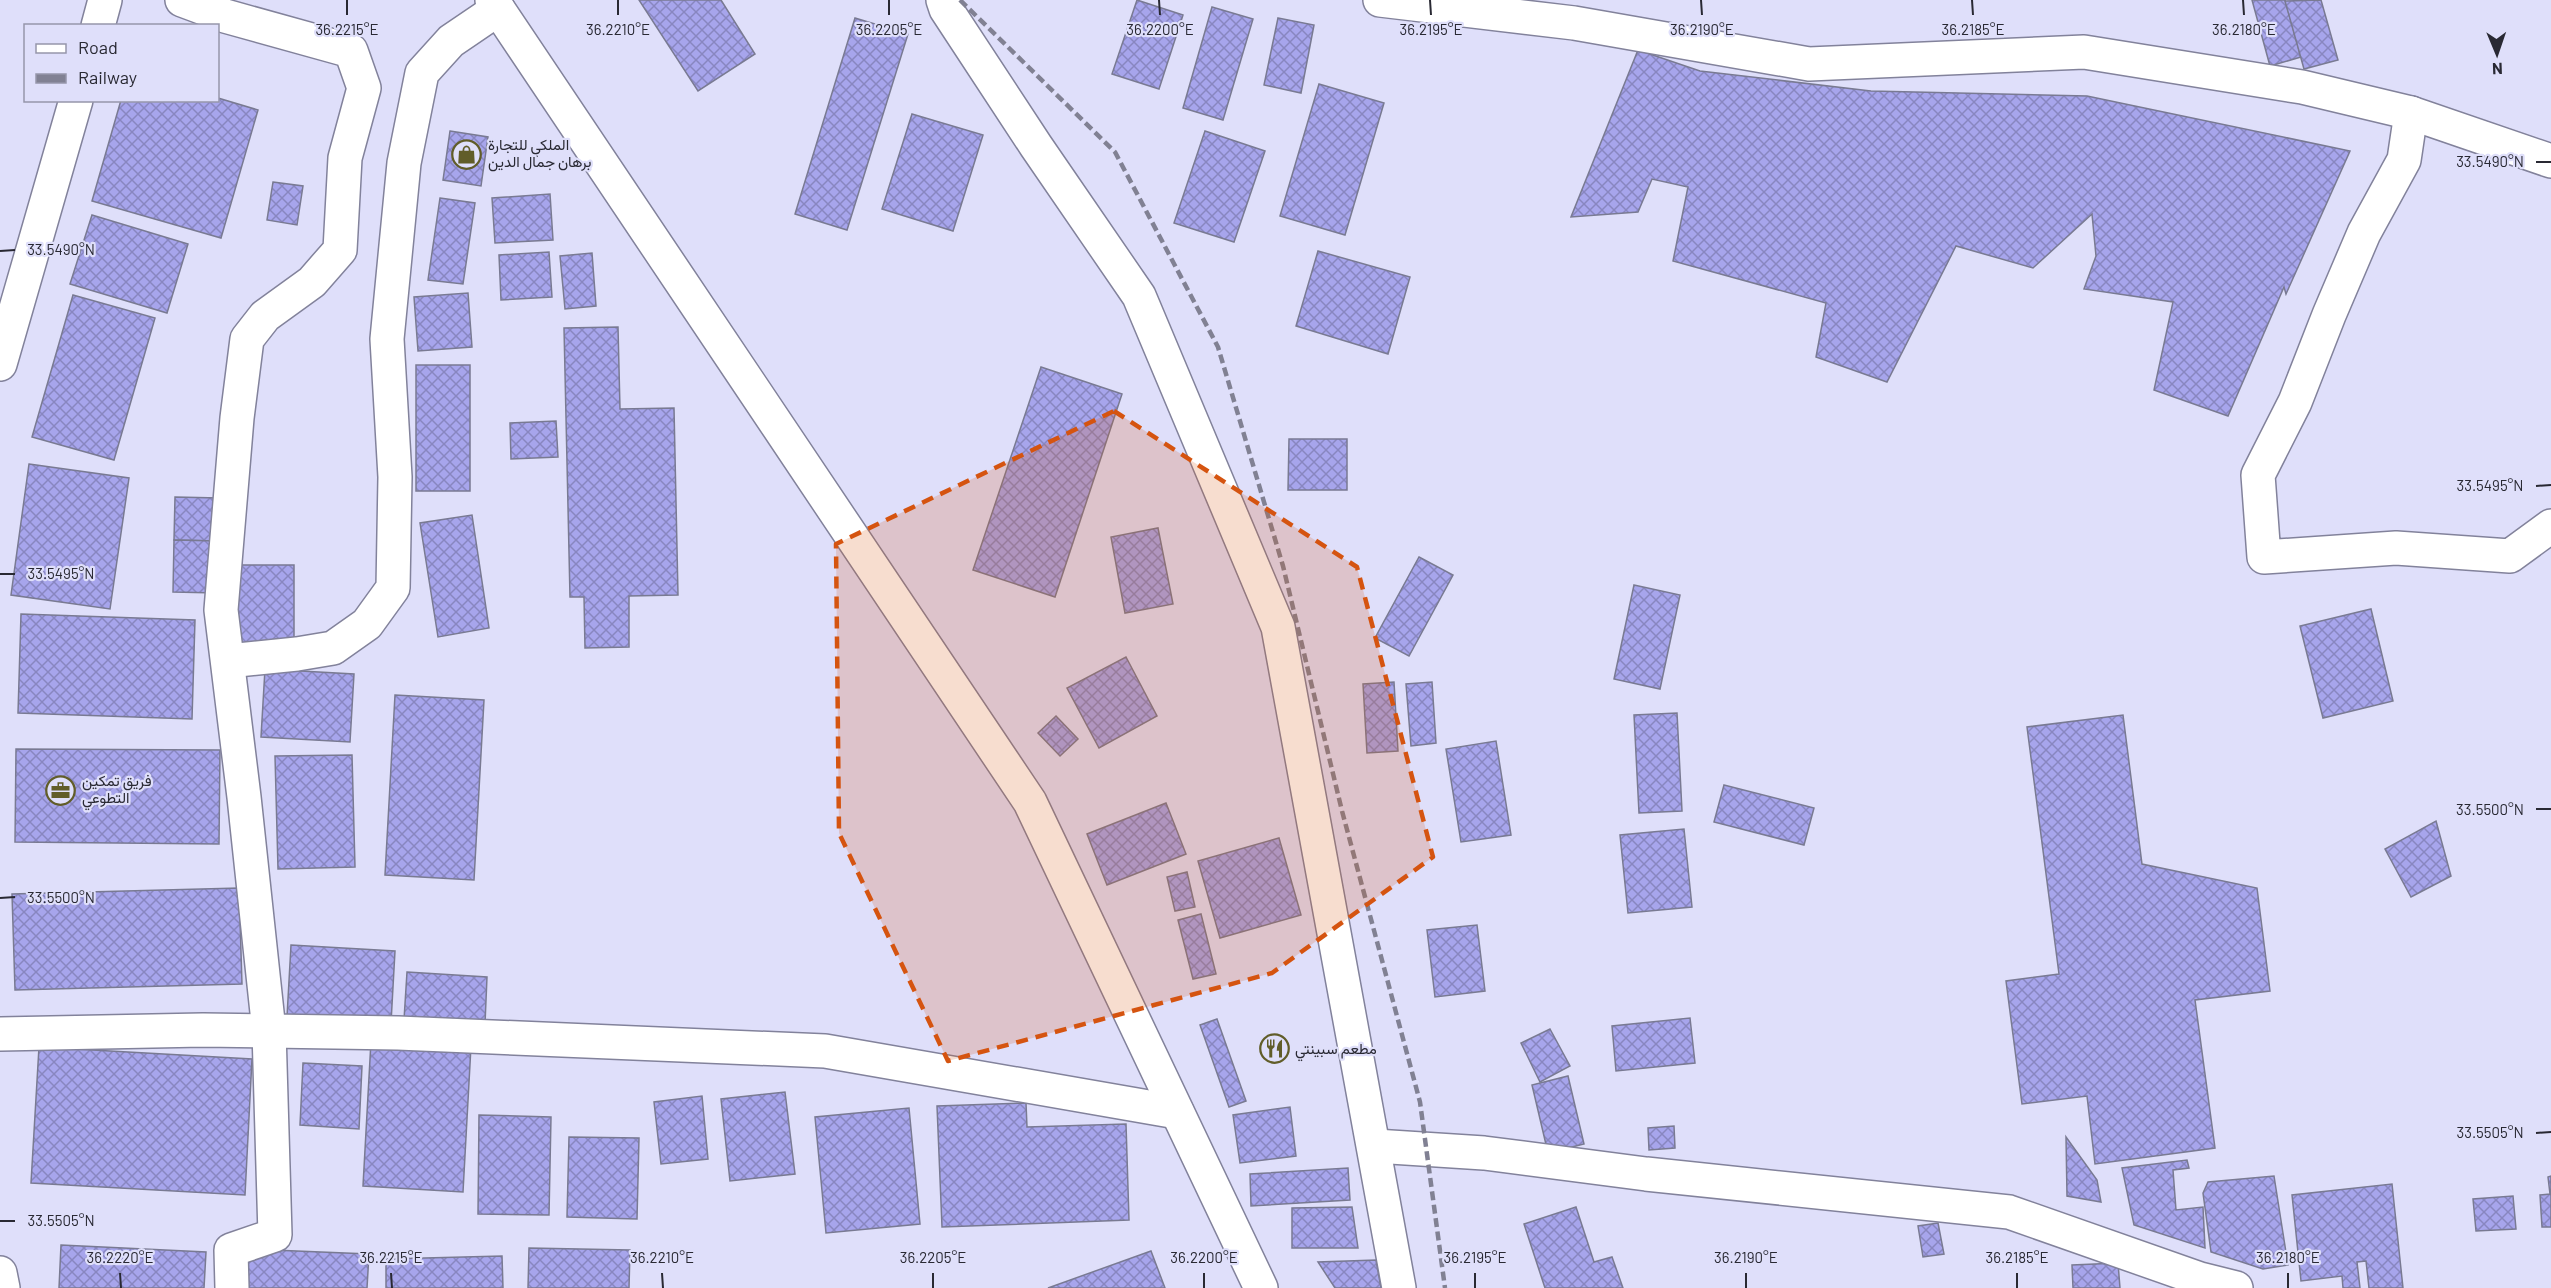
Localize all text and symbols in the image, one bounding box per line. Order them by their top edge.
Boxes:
text: 36.2215°E [315,20,379,38]
text: 36.2210°E [586,20,650,38]
text: 36.2205°E [856,20,922,38]
text: 36.2200°E [1126,20,1194,38]
text: 36.2195°E [1399,20,1463,38]
text: 36.2190°E [1670,20,1734,38]
text: 36.2185°E [1941,20,2005,38]
text: 36.2180°E [2212,20,2276,38]
legend [24,24,219,102]
north arrow [2467,24,2527,84]
text: Road [78,36,118,58]
text: N [2492,60,2503,79]
text: Railway [78,66,137,88]
place label: الملكي للتجارة برهان جمال الدين [488,135,592,172]
shop icon: الملكي للتجارة برهان جمال الدين [451,138,483,170]
text: 33.5490°N [2456,152,2524,170]
text: 33.5490°N [27,240,95,258]
text: 33.5495°N [2457,476,2523,494]
text: 33.5495°N [28,564,94,582]
place label: فريق تمكين التطوعي [82,771,152,811]
office icon: فريق تمكين التطوعي [45,774,77,806]
text: 33.5500°N [2456,800,2524,818]
text: 33.5500°N [27,888,95,906]
restaurant icon: مطعم سبينتي [1258,1033,1290,1065]
place label: مطعم سبينتي [1295,1039,1377,1062]
text: 33.5505°N [2456,1123,2524,1141]
text: 33.5505°N [27,1211,95,1229]
text: 36.2220°E [86,1248,154,1266]
text: 36.2215°E [359,1248,423,1266]
text: 36.2210°E [630,1248,694,1266]
text: 36.2205°E [900,1248,966,1266]
text: 36.2200°E [1170,1248,1238,1266]
text: 36.2195°E [1443,1248,1507,1266]
text: 36.2190°E [1714,1248,1778,1266]
text: 36.2185°E [1985,1248,2049,1266]
text: 36.2180°E [2256,1248,2320,1266]

